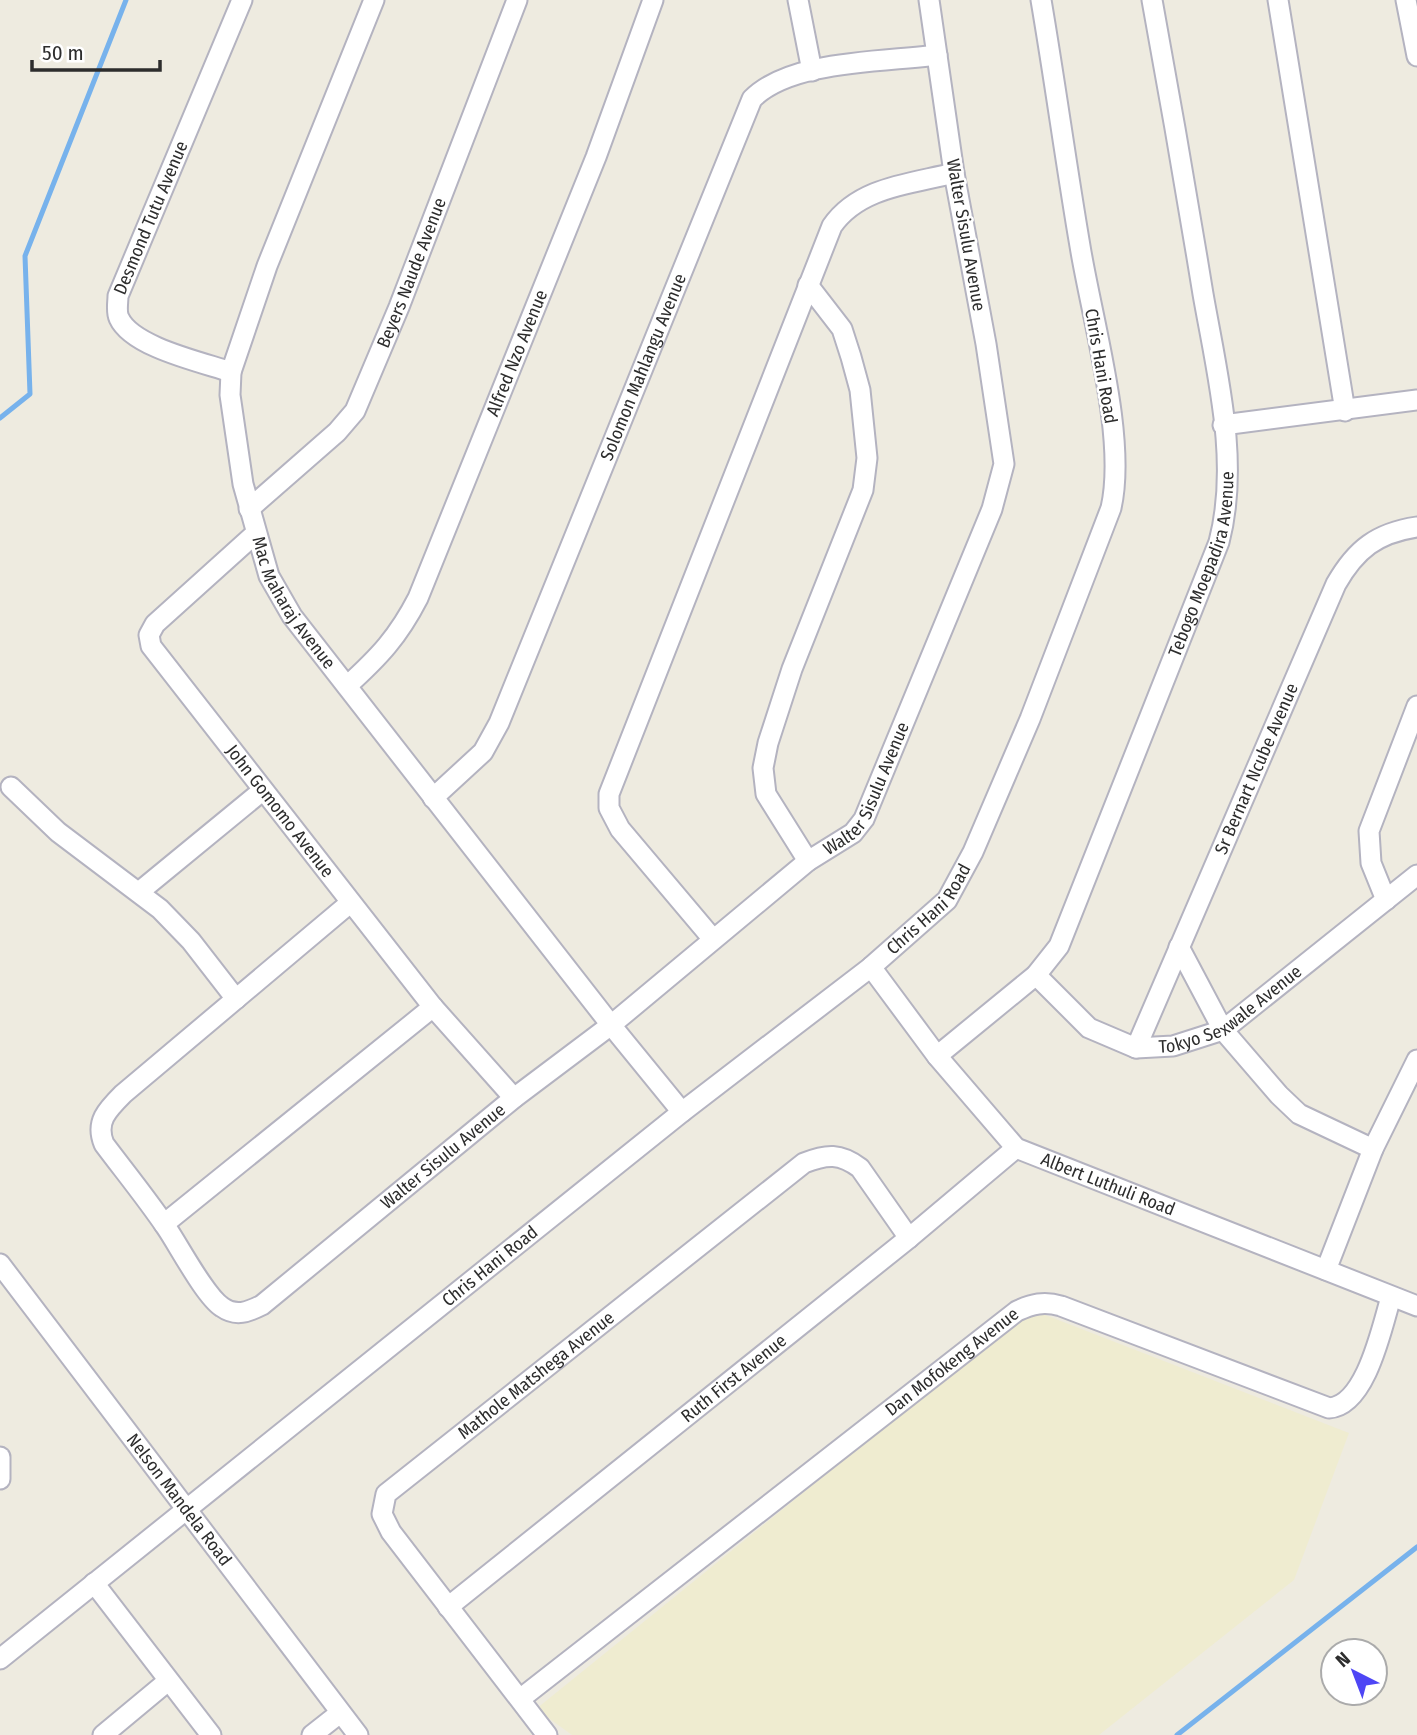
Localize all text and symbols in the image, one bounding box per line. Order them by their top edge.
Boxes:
scale bar [32,28,159,72]
text: 50 m [42,40,84,66]
street label: Desmond Tutu Avenue [109,138,193,298]
street label: Walter Sisulu Avenue [942,157,990,313]
street label: Beyers Naude Avenue [372,194,451,351]
street label: Solomon Mahlangu Avenue [596,270,691,464]
street label: Alfred Nzo Avenue [482,287,552,419]
street label: Chris Hani Road [1080,307,1122,425]
street label: Tebogo Moepadira Avenue [1164,471,1238,660]
street label: Mac Maharaj Avenue [247,534,340,673]
street label: Sr Bernart Ncube Avenue [1210,680,1303,858]
street label: Walter Sisulu Avenue [819,719,914,860]
street label: John Gomomo Avenue [221,740,339,882]
street label: Chris Hani Road [882,860,975,959]
street label: Tokyo Sexwale Avenue [1158,960,1306,1058]
street label: Walter Sisulu Avenue [376,1099,510,1214]
street label: Albert Luthuli Road [1038,1148,1178,1221]
street label: Chris Hani Road [438,1221,542,1311]
street label: Dan Mofokeng Avenue [881,1303,1023,1421]
street label: Mathole Matshega Avenue [454,1306,619,1444]
street label: Ruth First Avenue [677,1329,791,1427]
street label: Nelson Mandela Road [122,1429,236,1570]
north arrow [1319,1637,1389,1707]
text: N [1331,1647,1355,1672]

